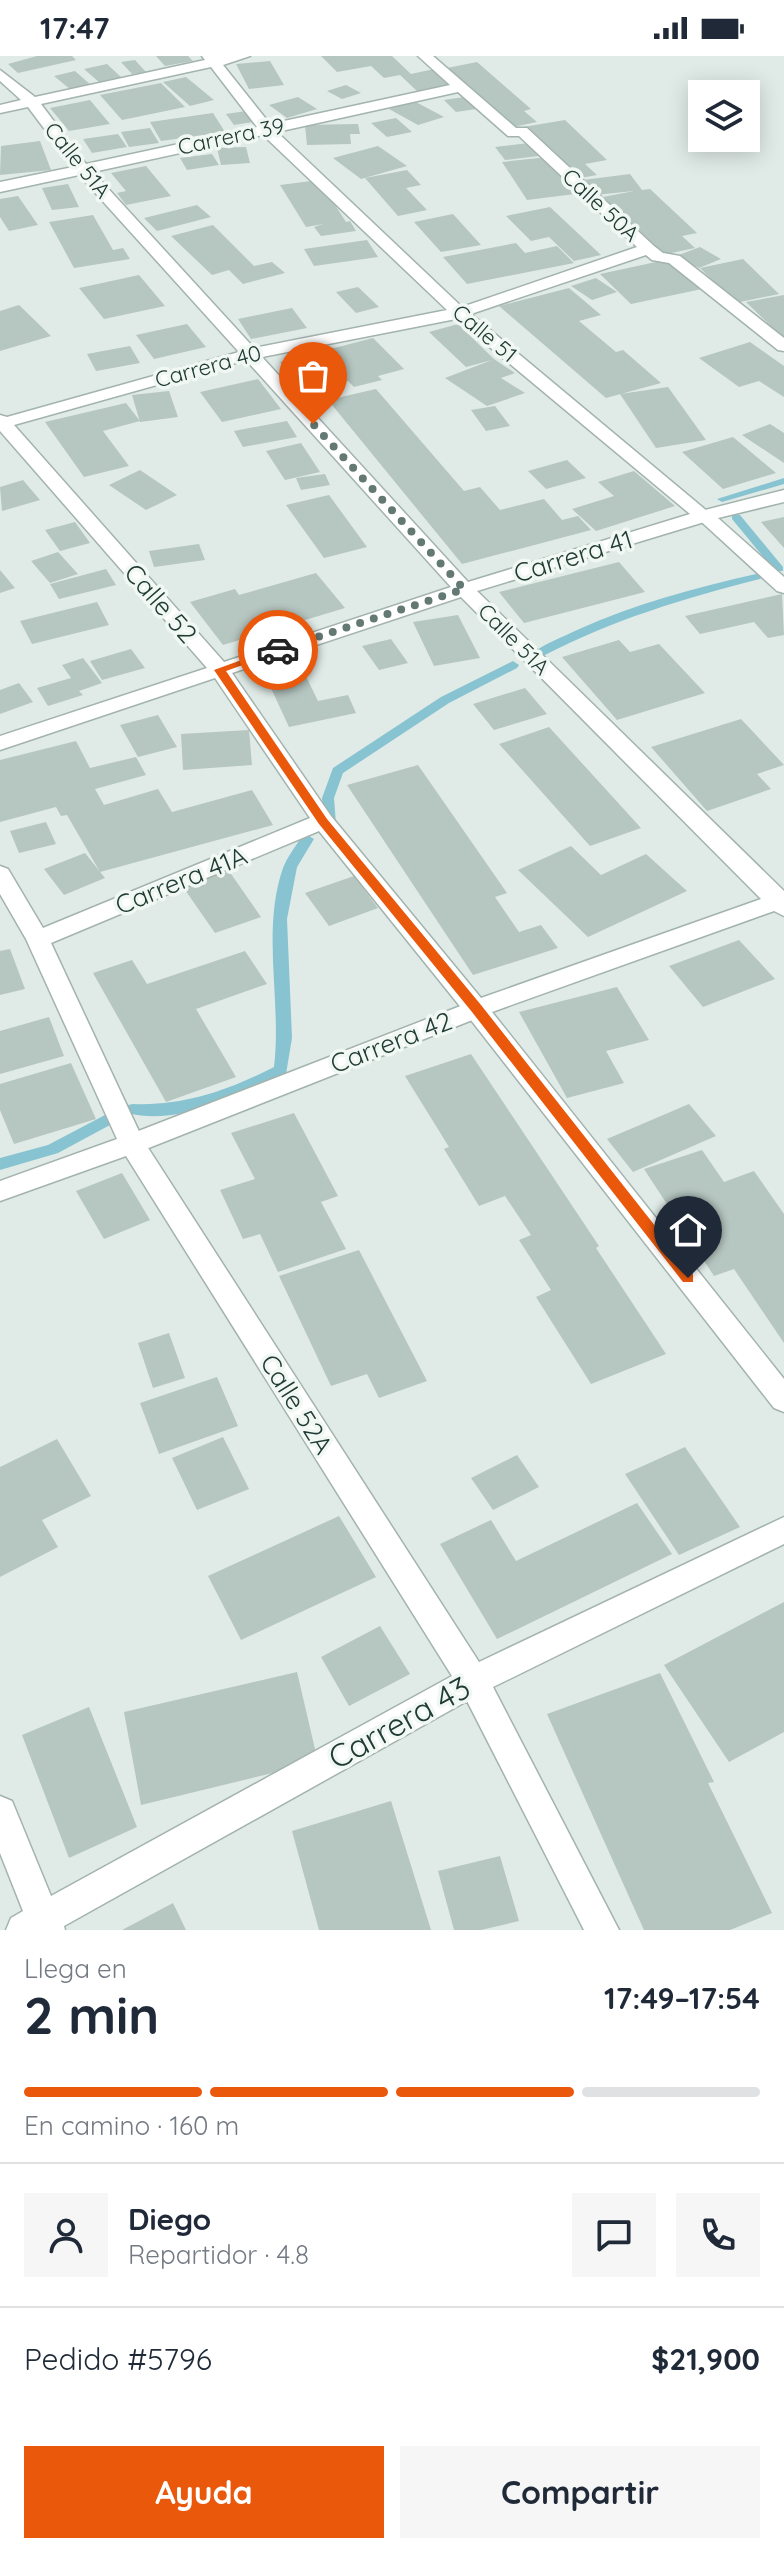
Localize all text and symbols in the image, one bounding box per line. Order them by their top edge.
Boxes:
text: 17:47 [40,9,110,47]
map controls [688,80,760,152]
button: layers [688,80,760,152]
street label: Carrera 39 [175,111,287,161]
street label: Calle 51A [39,116,117,204]
street label: Calle 50A [557,162,645,248]
street label: Calle 51 [447,298,523,368]
street label: Carrera 40 [152,338,264,394]
pin [279,342,347,424]
icon: bag [291,354,335,398]
street label: Carrera 41 [510,522,636,590]
street label: Calle 52 [117,556,205,650]
street label: Calle 51A [472,597,556,681]
courier [238,610,318,690]
icon: car [256,628,300,672]
street label: Carrera 41A [110,839,252,921]
street label: Carrera 42 [326,1004,456,1080]
pin [654,1196,722,1278]
icon: home [666,1208,710,1252]
street label: Calle 52A [253,1348,341,1460]
street label: Carrera 43 [321,1667,477,1777]
text: Llega en [24,1952,127,1985]
text: 17:49–17:54 [604,1979,760,2017]
text: 2 min [24,1982,159,2047]
text: En camino · 160 m [24,2109,239,2142]
button: person [24,2193,108,2277]
button: chat [572,2193,656,2277]
button: phone [676,2193,760,2277]
text: Diego [128,2200,211,2238]
text: Repartidor · 4.8 [128,2238,309,2271]
text: Pedido #5796 [24,2340,212,2378]
text: $21,900 [651,2340,760,2378]
button: Ayuda [24,2446,384,2538]
button: Compartir [400,2446,760,2538]

